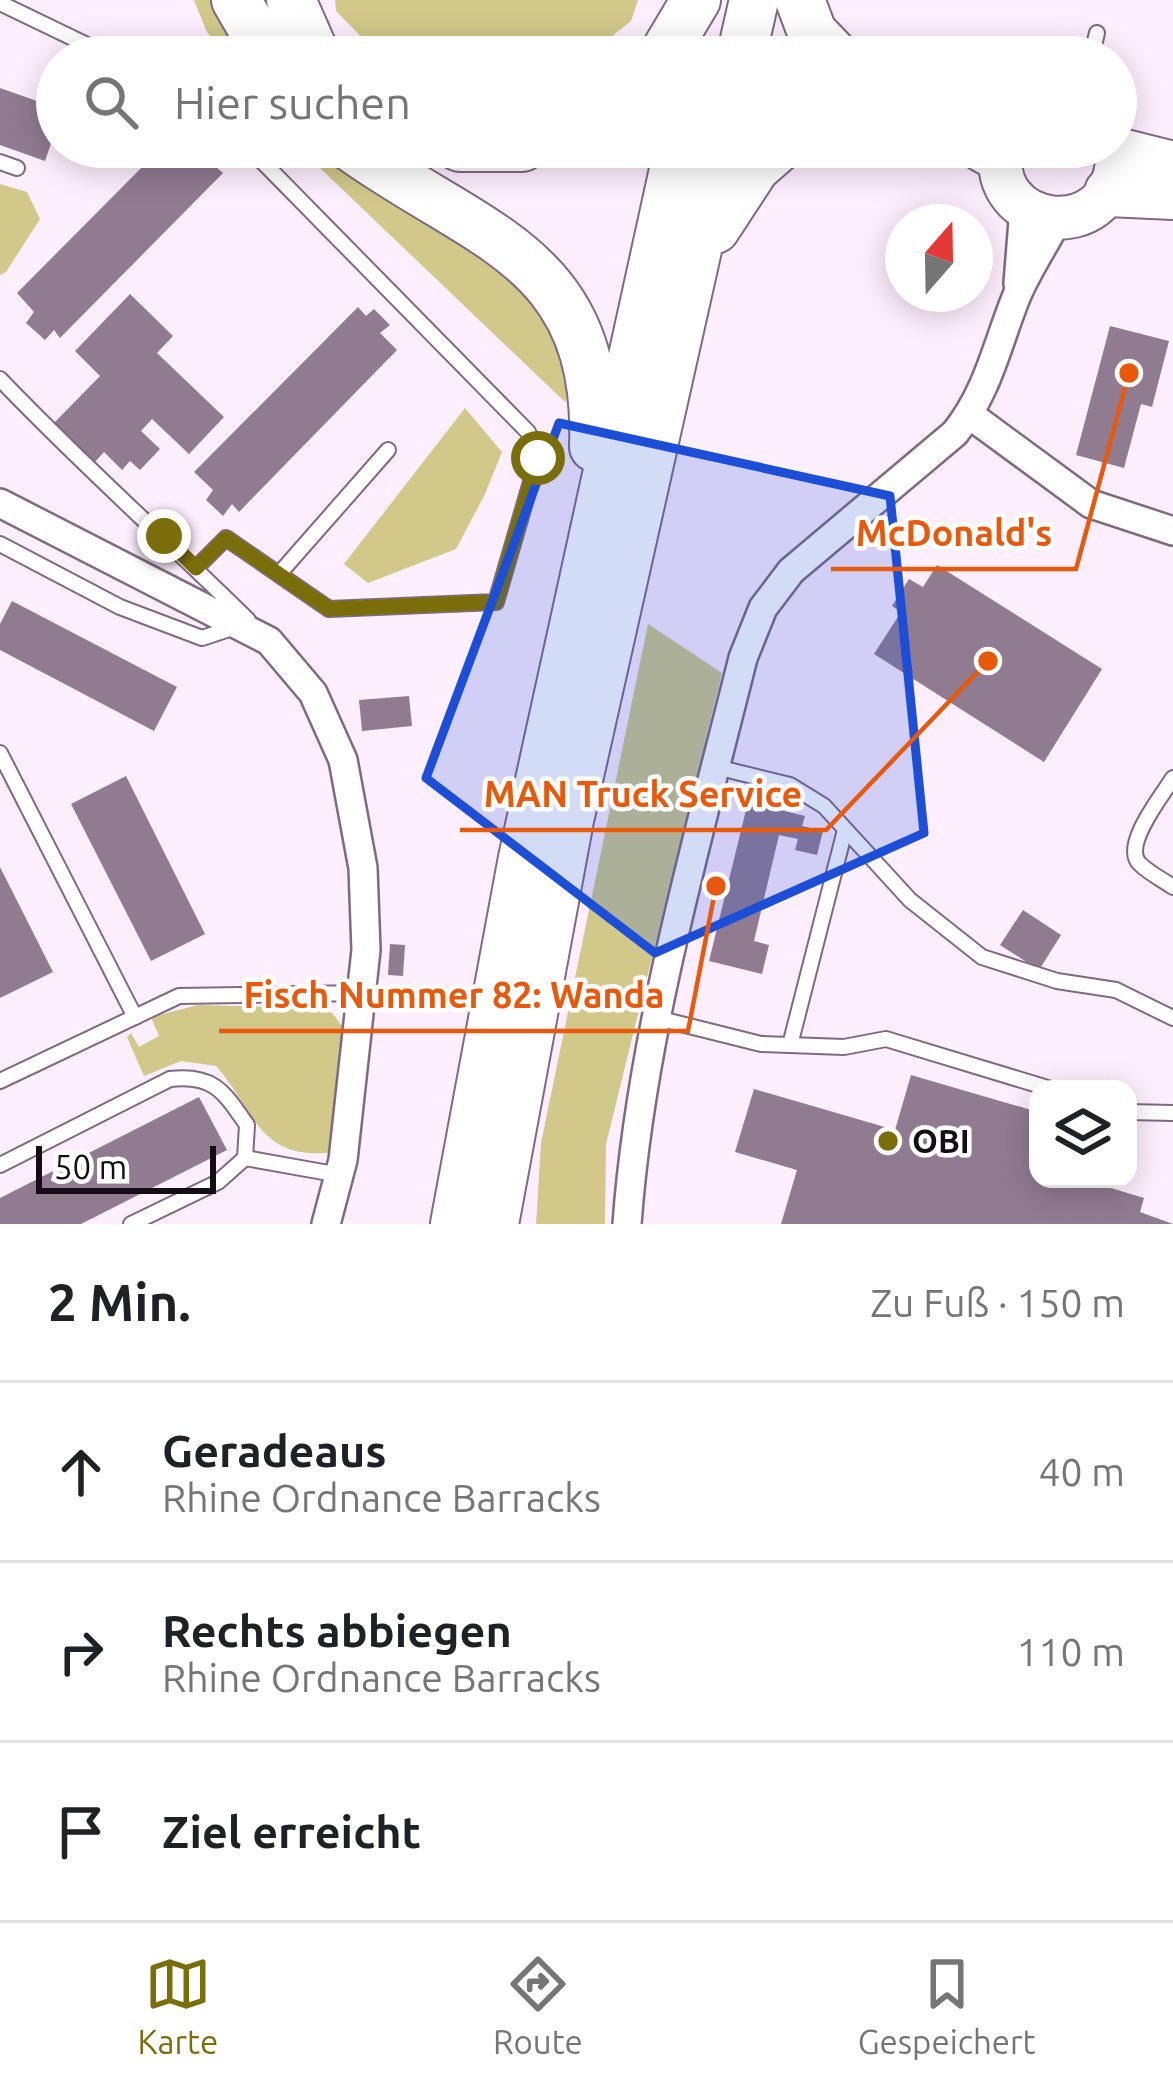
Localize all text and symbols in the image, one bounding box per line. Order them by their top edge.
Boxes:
search box [36,36,1137,168]
icon: search [78,69,144,135]
text: Hier suchen [174,77,411,128]
north arrow [885,204,993,312]
route start [511,431,565,485]
callout: McDonald's [831,497,1076,569]
route end [137,509,191,563]
text: McDonald's [856,512,1052,553]
callout: MAN Truck Service [460,758,826,830]
text: MAN Truck Service [484,773,802,814]
callout: Fisch Nummer 82: Wanda [219,959,688,1031]
text: Fisch Nummer 82: Wanda [243,974,665,1015]
map controls [1029,1080,1137,1188]
button: layers [1029,1080,1137,1188]
place label: OBI [912,1122,970,1159]
marker: OBI [875,1128,901,1154]
scale bar [36,1140,216,1193]
text: 50 m [54,1148,127,1185]
text: 2 Min. [48,1273,191,1331]
text: Zu Fuß · 150 m [870,1281,1125,1324]
text: Geradeaus [162,1425,387,1476]
icon: ahead [48,1439,114,1505]
text: 40 m [1038,1450,1125,1493]
text: Rhine Ordnance Barracks [162,1476,601,1519]
text: Rechts abbiegen [162,1605,512,1656]
icon: right [48,1619,114,1685]
text: 110 m [1016,1630,1125,1673]
text: Rhine Ordnance Barracks [162,1656,601,1699]
icon: arrive [48,1799,114,1865]
text: Ziel erreicht [162,1806,421,1857]
tab: Karte [137,1951,218,2060]
tab: Route [493,1951,583,2060]
tab: Gespeichert [858,1951,1036,2060]

